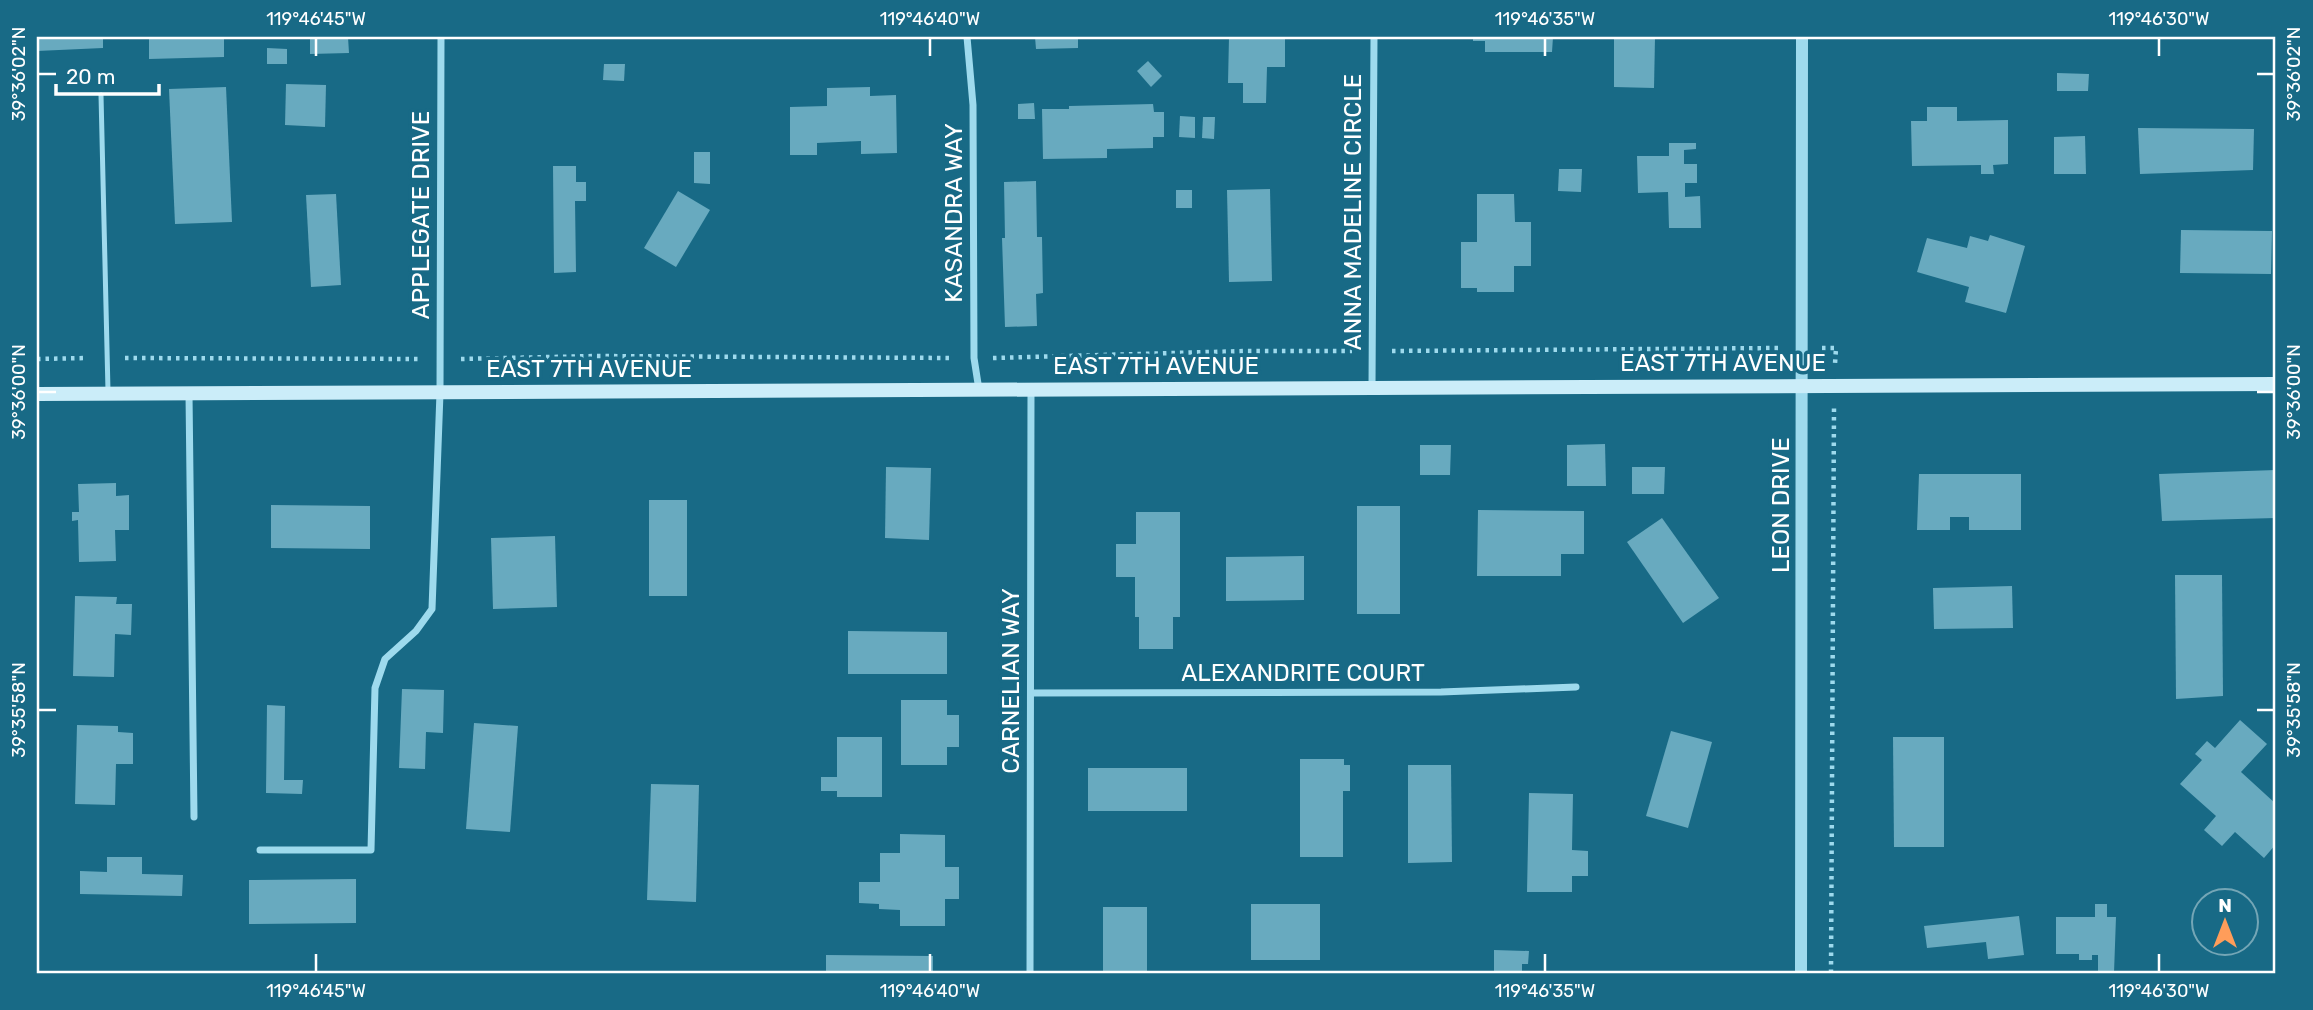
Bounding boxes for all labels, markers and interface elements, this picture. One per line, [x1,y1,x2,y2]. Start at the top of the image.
text: 119°46'45"W [266,8,366,30]
text: 119°46'40"W [880,8,980,30]
text: 119°46'35"W [1495,8,1595,30]
text: 119°46'30"W [2109,8,2210,30]
text: 39°36'02"N [8,27,30,121]
text: 39°36'02"N [2283,27,2305,121]
scale bar [56,52,159,96]
text: 20 m [66,64,115,89]
street label: ANNA MADELINE CIRCLE [1339,74,1367,350]
street label: APPLEGATE DRIVE [407,111,435,319]
street label: KASANDRA WAY [940,123,968,303]
text: 39°36'00"N [8,344,30,440]
text: 39°36'00"N [2283,344,2305,440]
street label: EAST 7TH AVENUE [1620,349,1826,377]
street label: EAST 7TH AVENUE [1053,352,1259,380]
street label: EAST 7TH AVENUE [486,355,692,383]
street label: LEON DRIVE [1767,437,1795,573]
street label: CARNELIAN WAY [997,588,1025,774]
street label: ALEXANDRITE COURT [1181,659,1425,687]
text: 39°35'58"N [8,662,30,758]
text: 39°35'58"N [2283,662,2305,758]
north arrow [2190,888,2260,958]
text: N [2218,894,2232,917]
text: 119°46'45"W [266,980,366,1002]
text: 119°46'40"W [880,980,980,1002]
text: 119°46'35"W [1495,980,1595,1002]
text: 119°46'30"W [2109,980,2210,1002]

